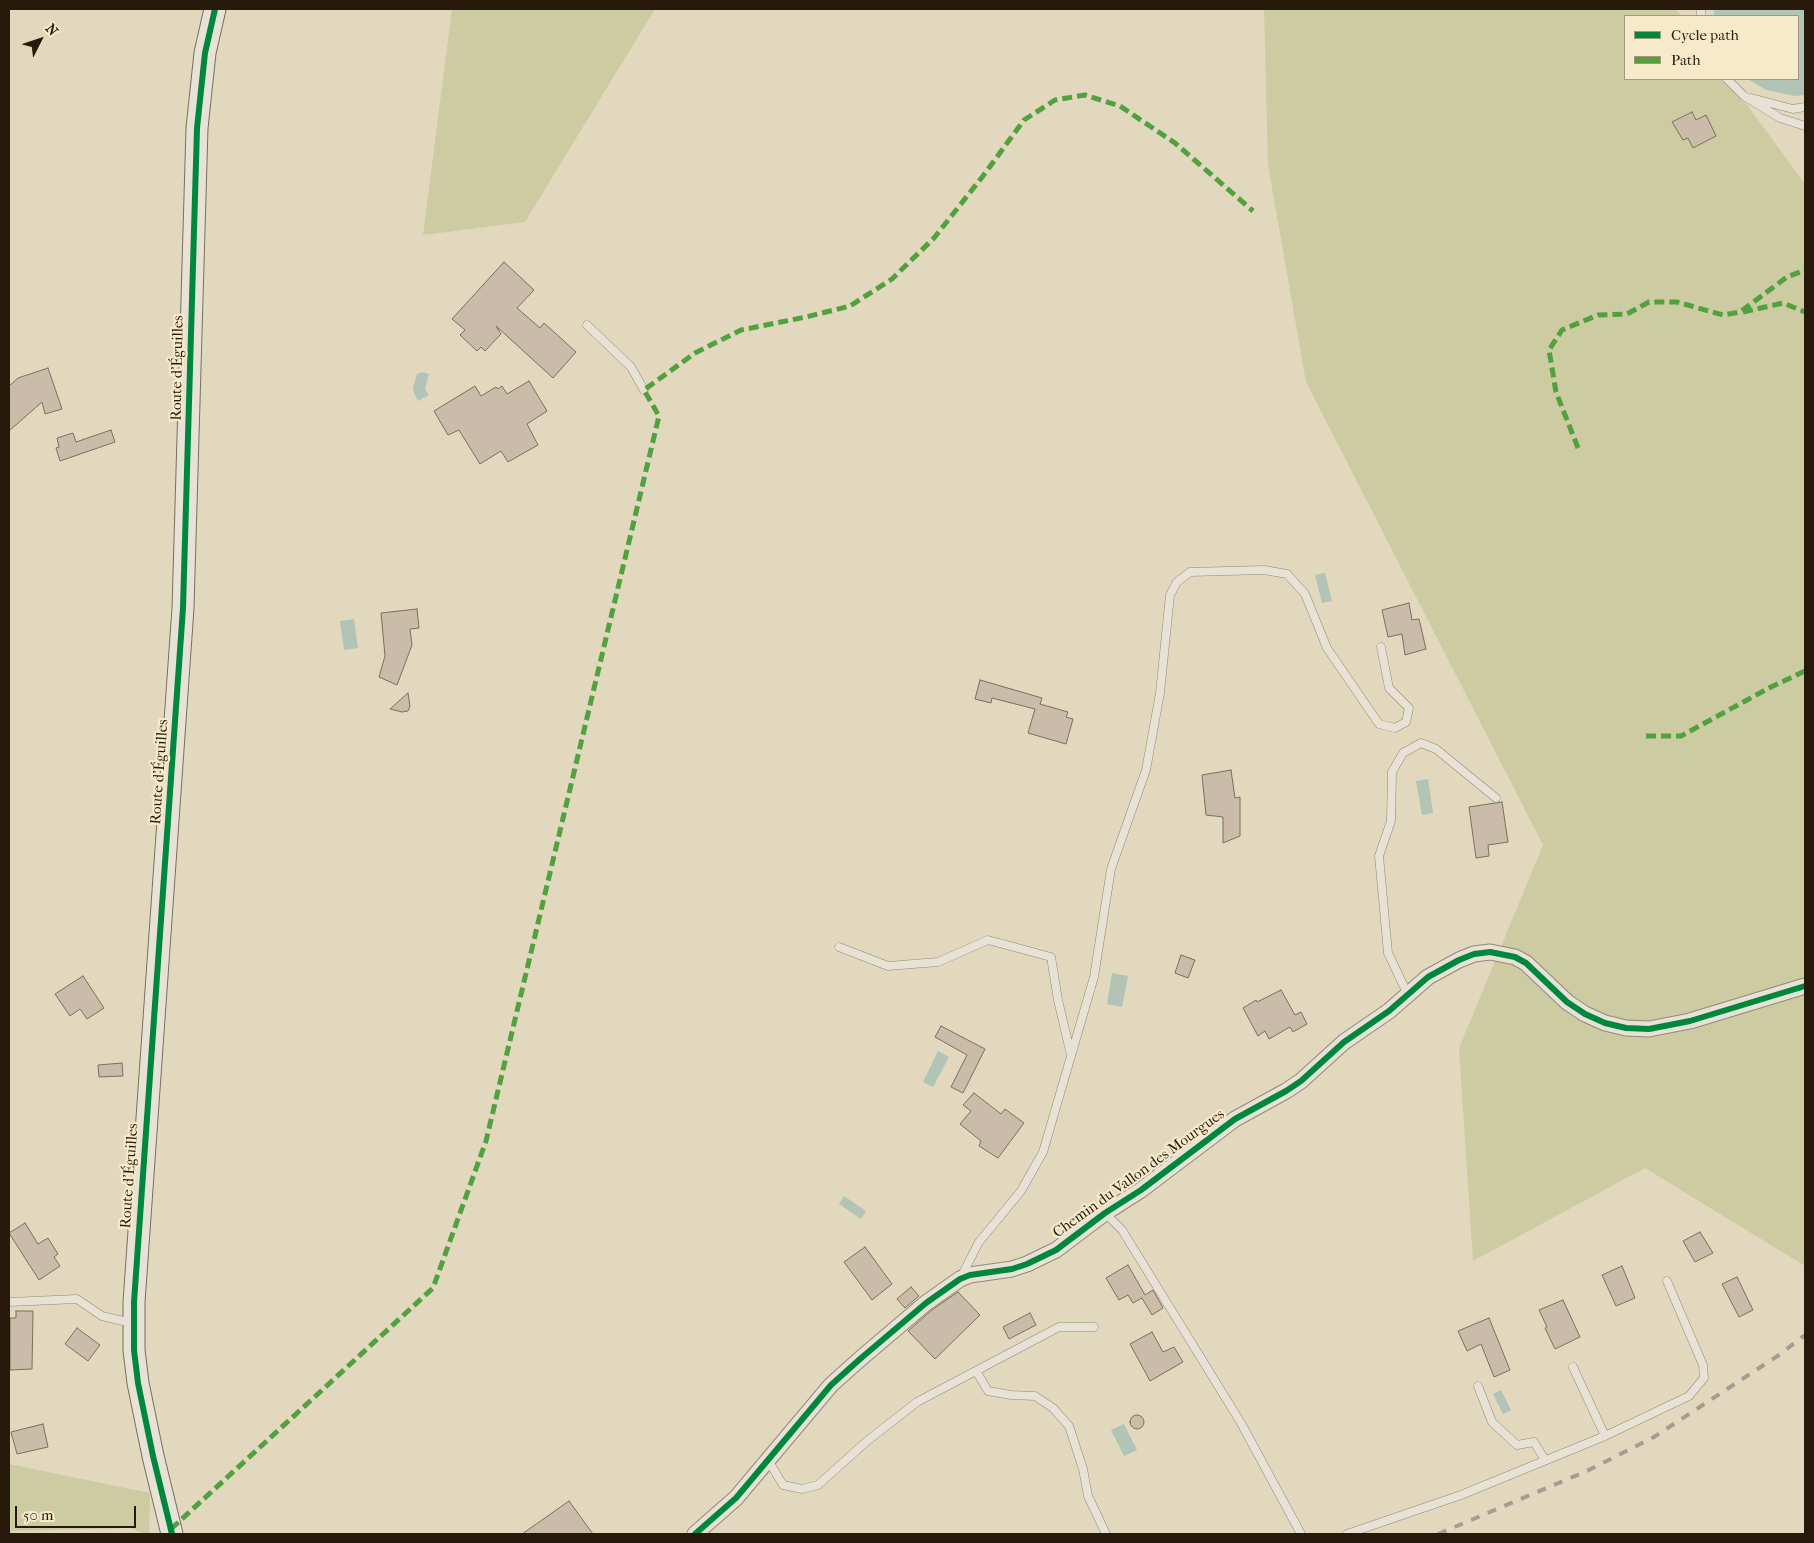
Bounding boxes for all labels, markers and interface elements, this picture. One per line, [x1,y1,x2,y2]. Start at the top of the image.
north arrow [15,15,65,65]
legend [1624,15,1799,80]
text: N [42,20,62,39]
text: Cycle path [1671,26,1739,44]
text: Path [1671,51,1701,69]
street label: Route d'Éguilles [168,315,188,421]
street label: Route d'Éguilles [147,719,173,825]
street label: Chemin du Vallon des Mourgues [1050,1106,1228,1242]
street label: Route d'Éguilles [117,1123,143,1229]
scale bar [18,1496,139,1528]
text: 50 m [23,1506,53,1524]

